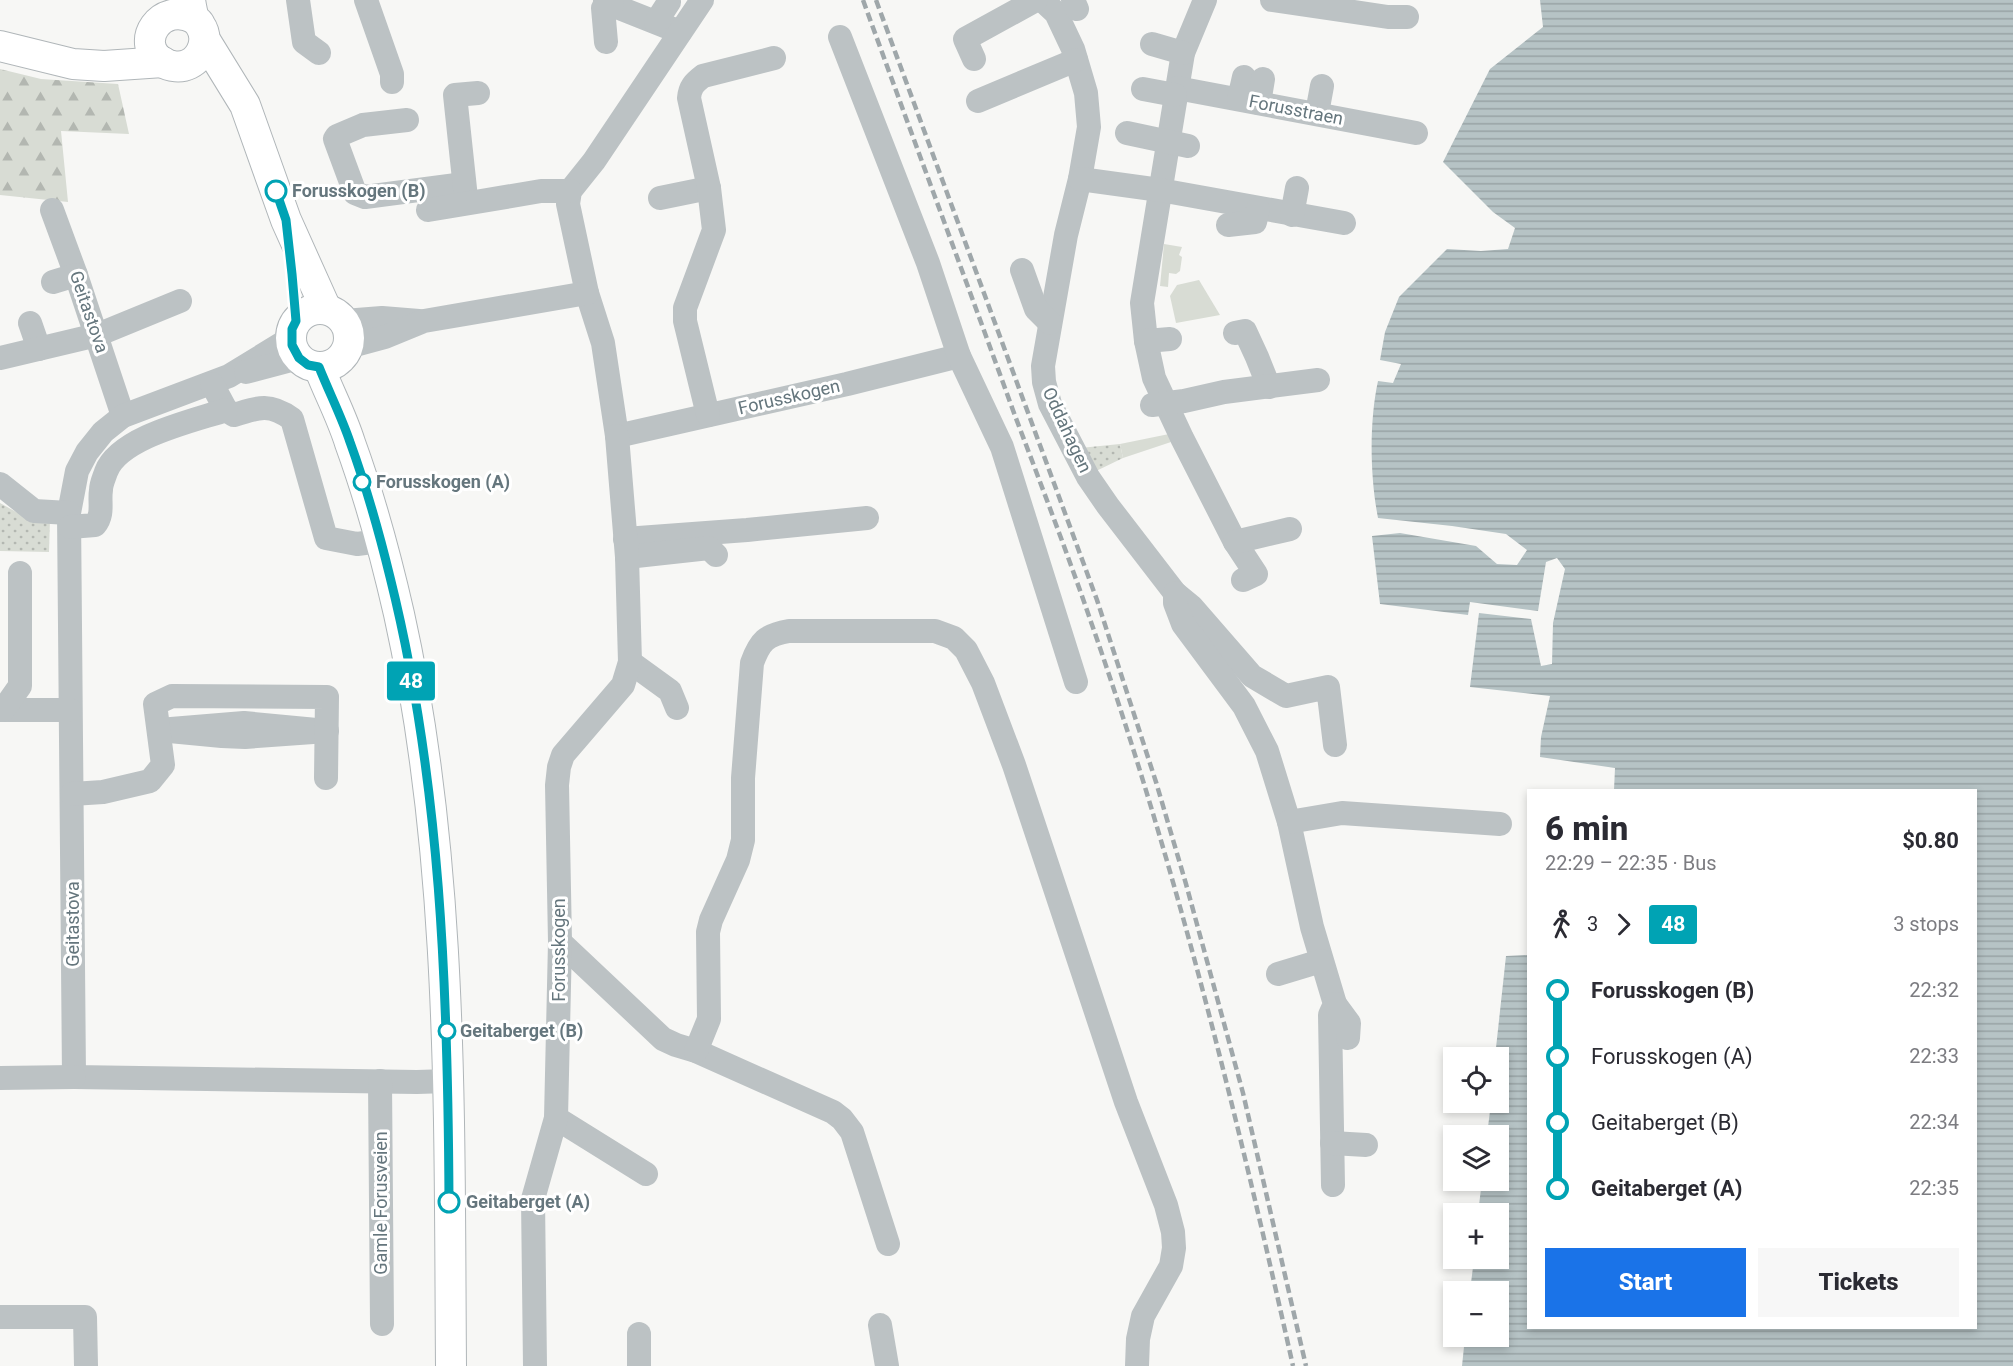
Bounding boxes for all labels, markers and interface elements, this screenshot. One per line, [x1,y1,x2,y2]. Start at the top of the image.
street label: Forusstraen [1247,90,1345,129]
marker: Forusskogen (B) [265,180,287,202]
place label: Forusskogen (B) [292,180,425,202]
street label: Geitastova [66,268,113,356]
street label: Forusskogen [736,375,842,418]
street label: Oddahagen [1039,384,1096,476]
place label: Forusskogen (A) [376,471,510,493]
marker: Forusskogen (A) [353,473,371,491]
line badge: 48 [384,662,438,700]
text: 48 [399,669,423,693]
text: 6 min [1545,809,1628,848]
text: $0.80 [1902,828,1959,853]
text: 22:29 – 22:35 · Bus [1545,851,1717,875]
street label: Geitastova [62,881,83,967]
street label: Forusskogen [548,898,569,1002]
icon: walk [1545,908,1578,941]
icon: forward [1607,908,1640,941]
text: 3 [1587,912,1598,936]
text: 48 [1661,912,1685,936]
text: 3 stops [1893,912,1959,936]
text: Forusskogen (B) [1591,978,1754,1003]
text: 22:32 [1909,978,1959,1002]
place label: Geitaberget (B) [460,1020,583,1042]
marker: Geitaberget (B) [438,1022,456,1040]
text: Forusskogen (A) [1591,1044,1753,1069]
text: 22:33 [1909,1044,1959,1068]
map controls [1443,1047,1509,1347]
button: locate [1443,1047,1509,1113]
text: Geitaberget (B) [1591,1110,1739,1135]
text: 22:34 [1909,1110,1959,1134]
button: layers [1443,1125,1509,1191]
street label: Gamle Forusveien [370,1131,391,1275]
text: Geitaberget (A) [1591,1176,1743,1201]
text: 22:35 [1909,1176,1959,1200]
marker: Geitaberget (A) [438,1191,460,1213]
place label: Geitaberget (A) [466,1191,590,1213]
button: + [1443,1203,1509,1269]
button: Start [1545,1248,1746,1317]
button: Tickets [1758,1248,1959,1317]
button: − [1443,1281,1509,1347]

